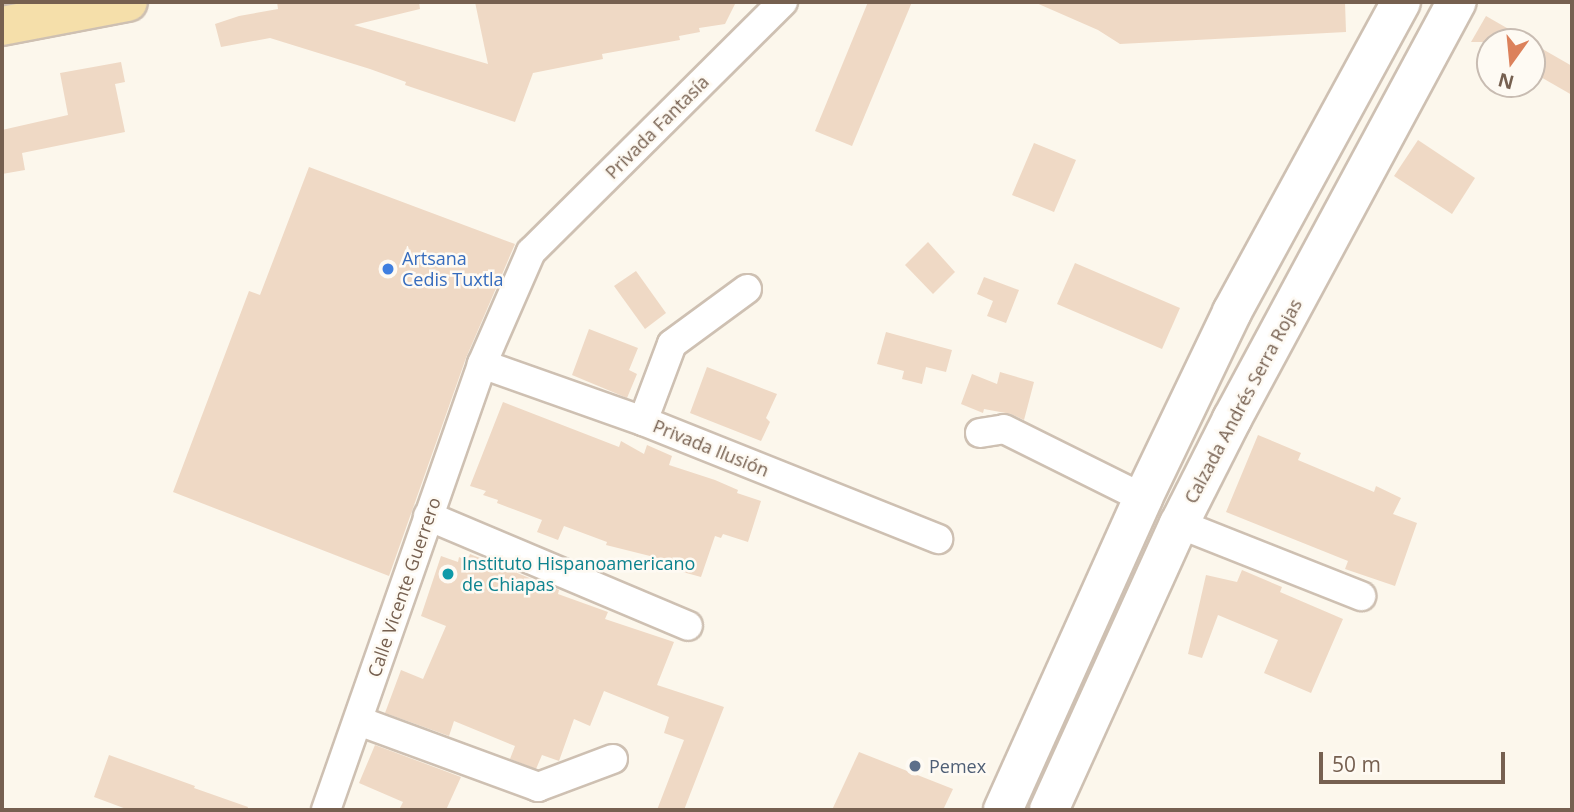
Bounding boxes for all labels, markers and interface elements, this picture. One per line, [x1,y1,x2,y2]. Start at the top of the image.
north arrow [1476,28,1546,98]
text: N [1495,67,1517,96]
street label: Privada Fantasía [601,71,713,183]
place label: Artsana Cedis Tuxtla [402,248,504,290]
marker: Artsana Cedis Tuxtla [380,261,396,277]
street label: Calzada Andrés Serra Rojas [1180,295,1306,507]
street label: Privada Ilusión [650,415,772,481]
street label: Calle Vicente Guerrero [363,494,445,680]
place label: Instituto Hispanoamericano de Chiapas [462,553,695,596]
marker: Instituto Hispanoamericano de Chiapas [440,566,456,582]
scale bar [1322,738,1508,782]
text: 50 m [1332,750,1381,778]
place label: Pemex [929,755,986,777]
marker: Pemex [907,758,923,774]

